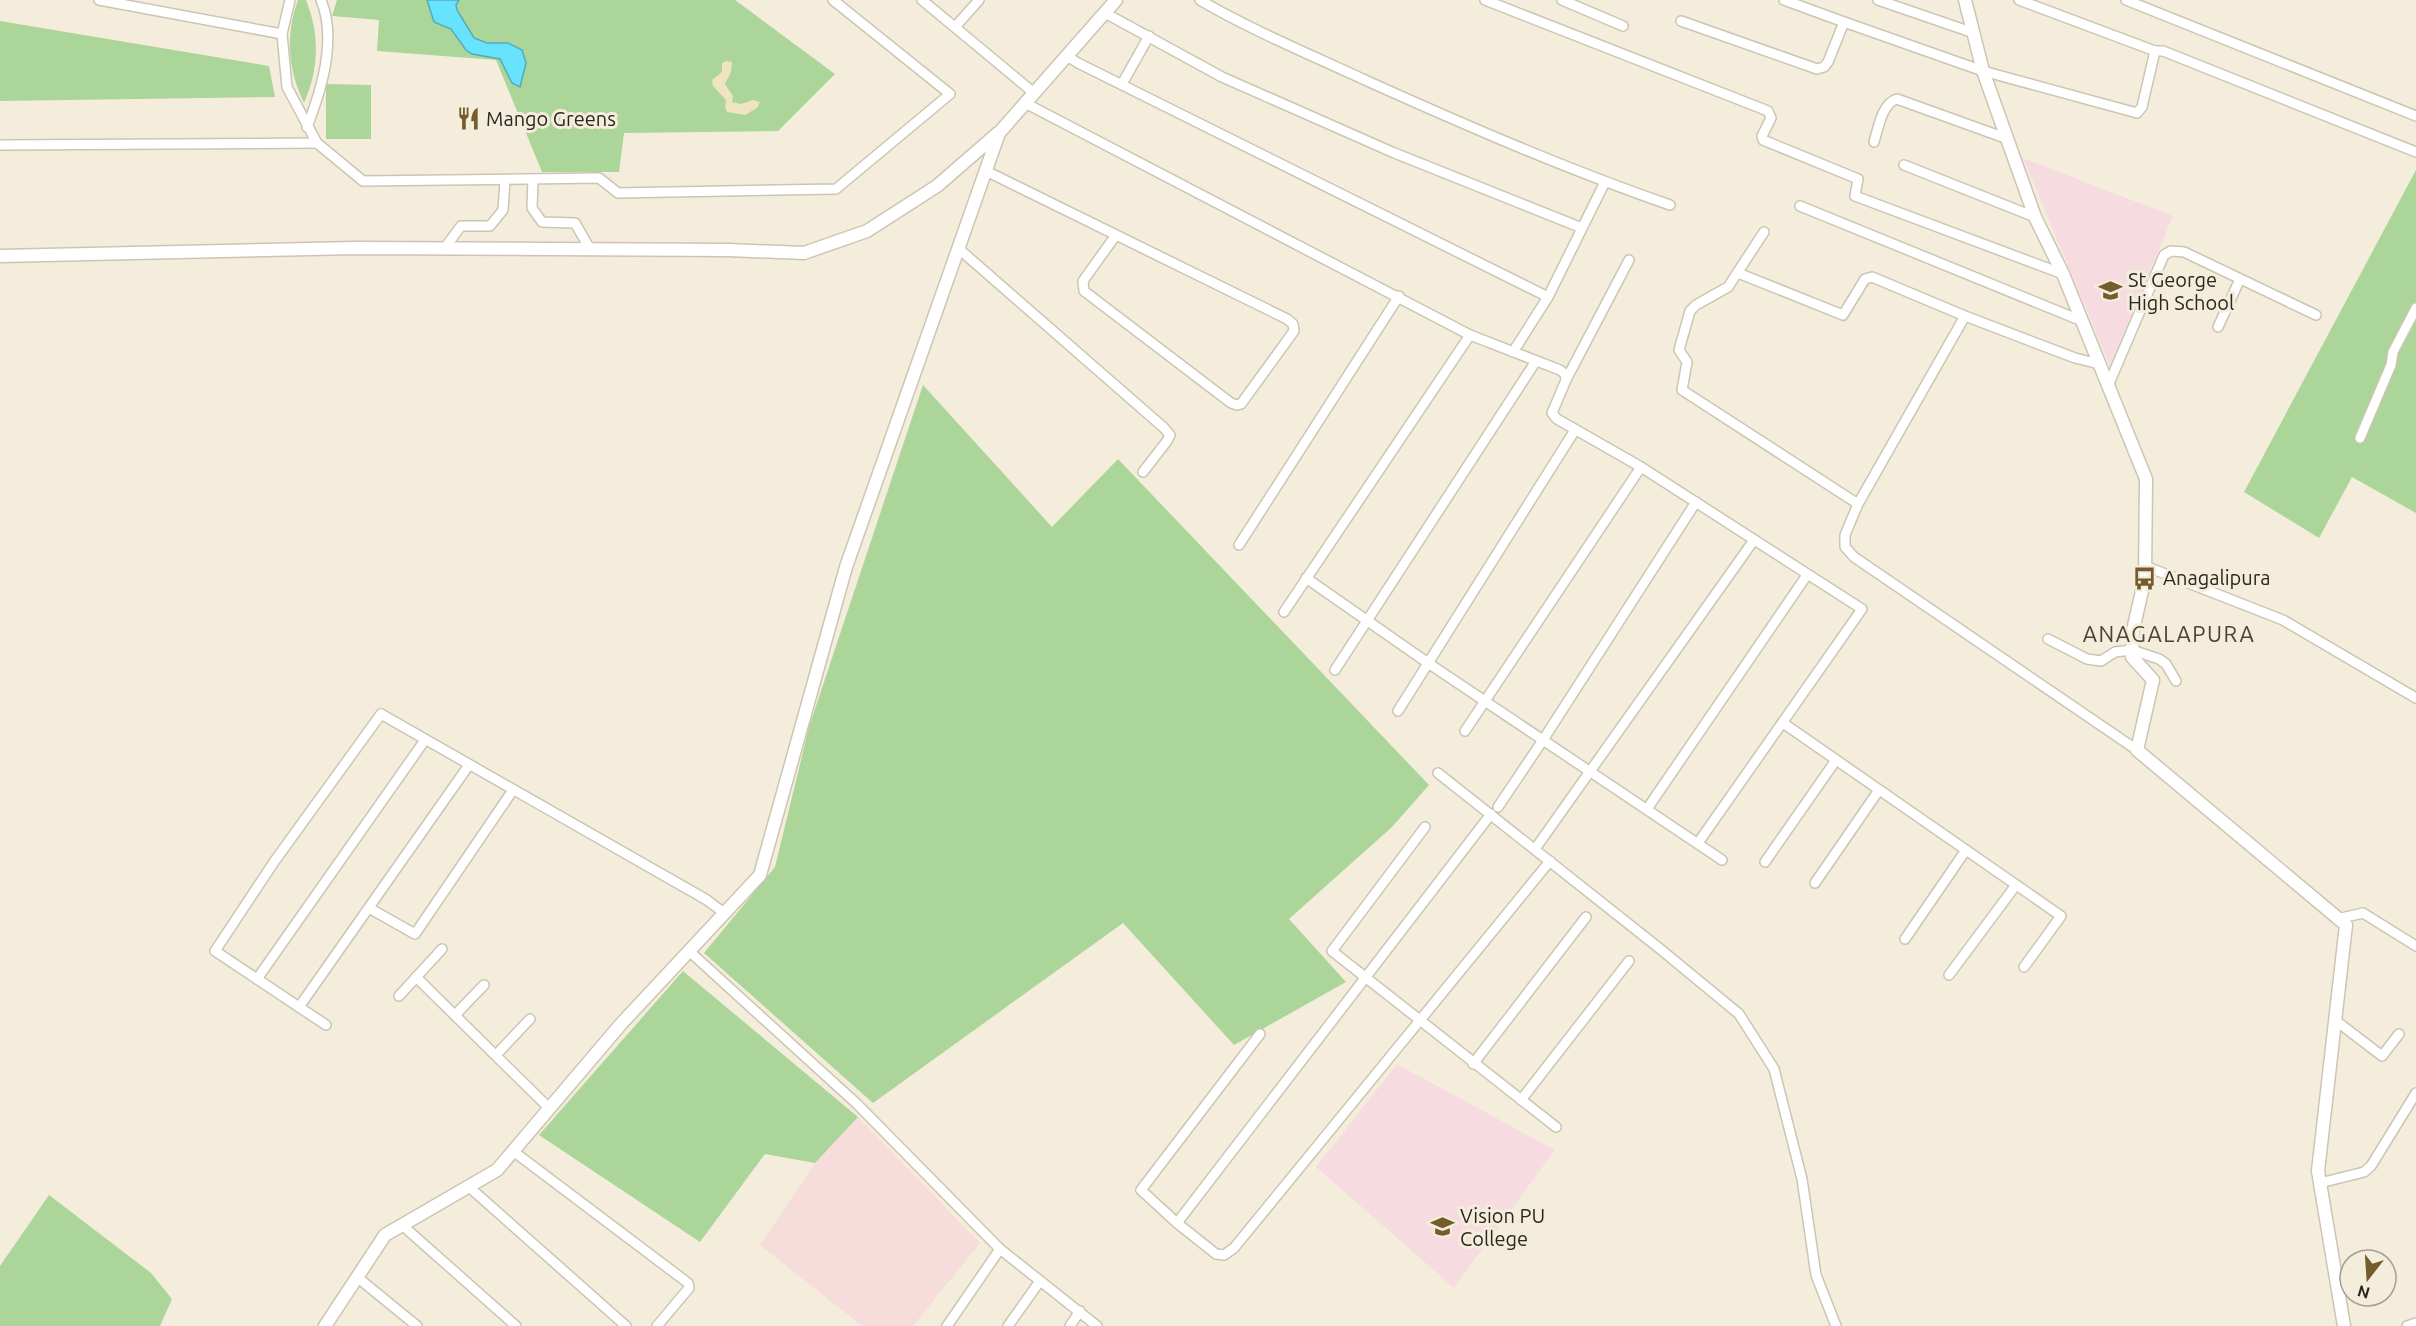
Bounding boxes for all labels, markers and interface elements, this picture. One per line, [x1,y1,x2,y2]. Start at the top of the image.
restaurant icon: Mango Greens [455,106,481,132]
place label: Mango Greens [486,107,616,130]
place label: St George High School [2128,268,2234,314]
school or university icon: St George High School [2097,278,2123,304]
bus stop icon: Anagalipura [2132,565,2158,591]
place label: Anagalipura [2163,566,2271,589]
district label: ANAGALAPURA [2083,621,2255,646]
place label: Vision PU College [1460,1204,1545,1250]
school or university icon: Vision PU College [1429,1214,1455,1240]
north arrow [2338,1248,2398,1308]
text: N [2355,1282,2372,1303]

